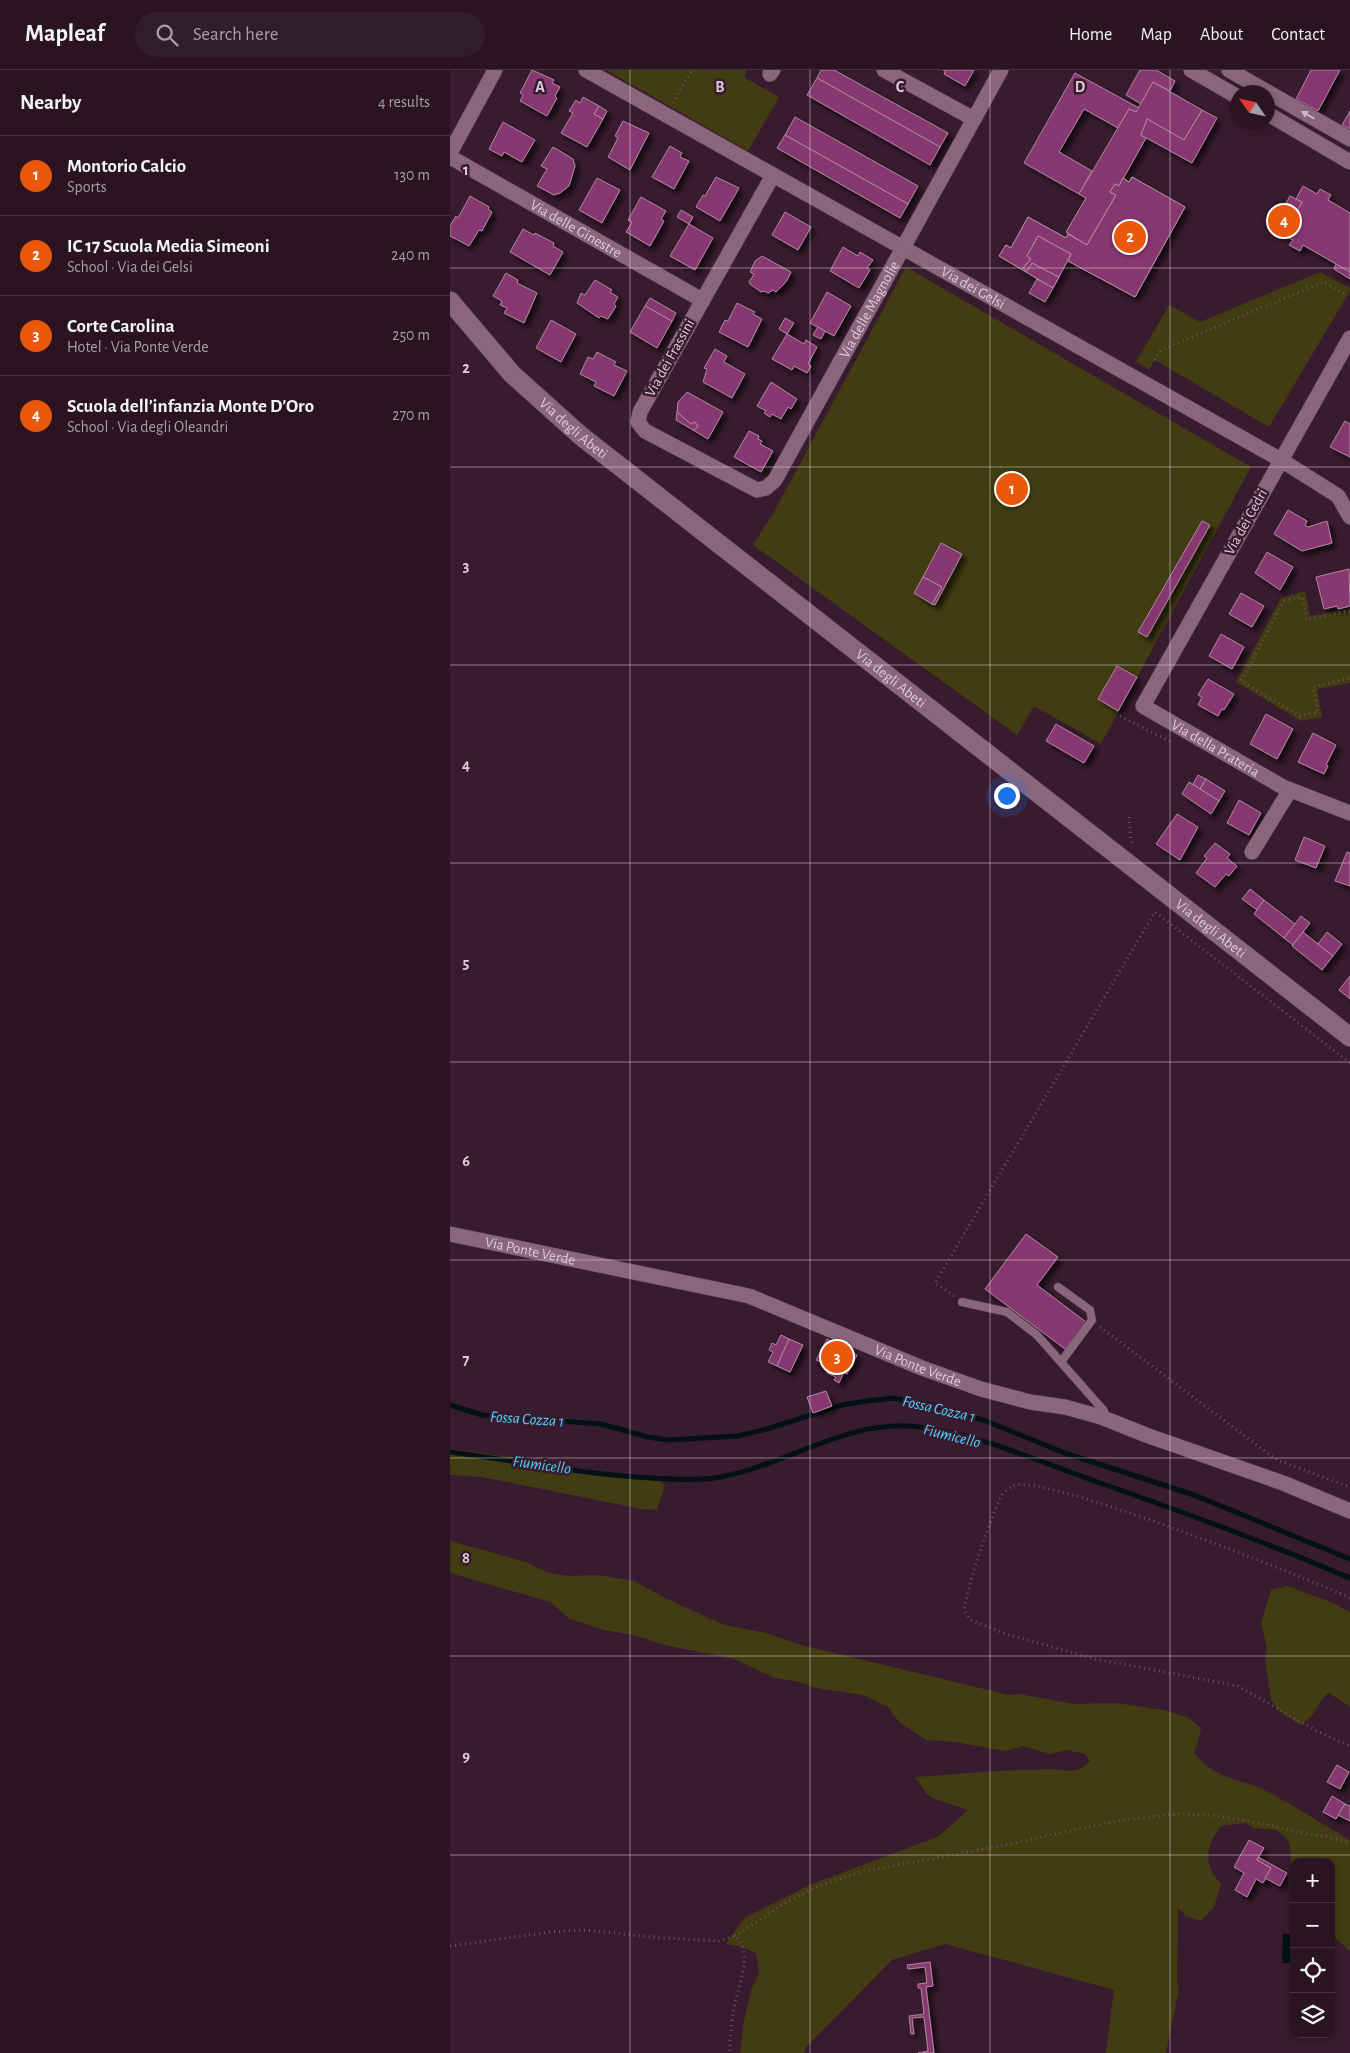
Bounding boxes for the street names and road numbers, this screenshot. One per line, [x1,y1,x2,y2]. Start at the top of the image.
street label: Via delle Ginestre [528,197,624,260]
street label: Via delle Magnolie [836,258,902,361]
street label: Via dei Gelsi [939,263,1008,311]
street label: Via dei Frassini [643,317,697,399]
street label: Via degli Abeti [537,395,611,462]
street label: Via dei Cedri [1222,486,1270,558]
street label: Via degli Abeti [853,646,929,710]
street label: Via della Prateria [1169,717,1262,779]
street label: Via degli Abeti [1173,896,1249,960]
street label: Via Ponte Verde [484,1234,577,1267]
street label: Via Ponte Verde [872,1342,963,1389]

